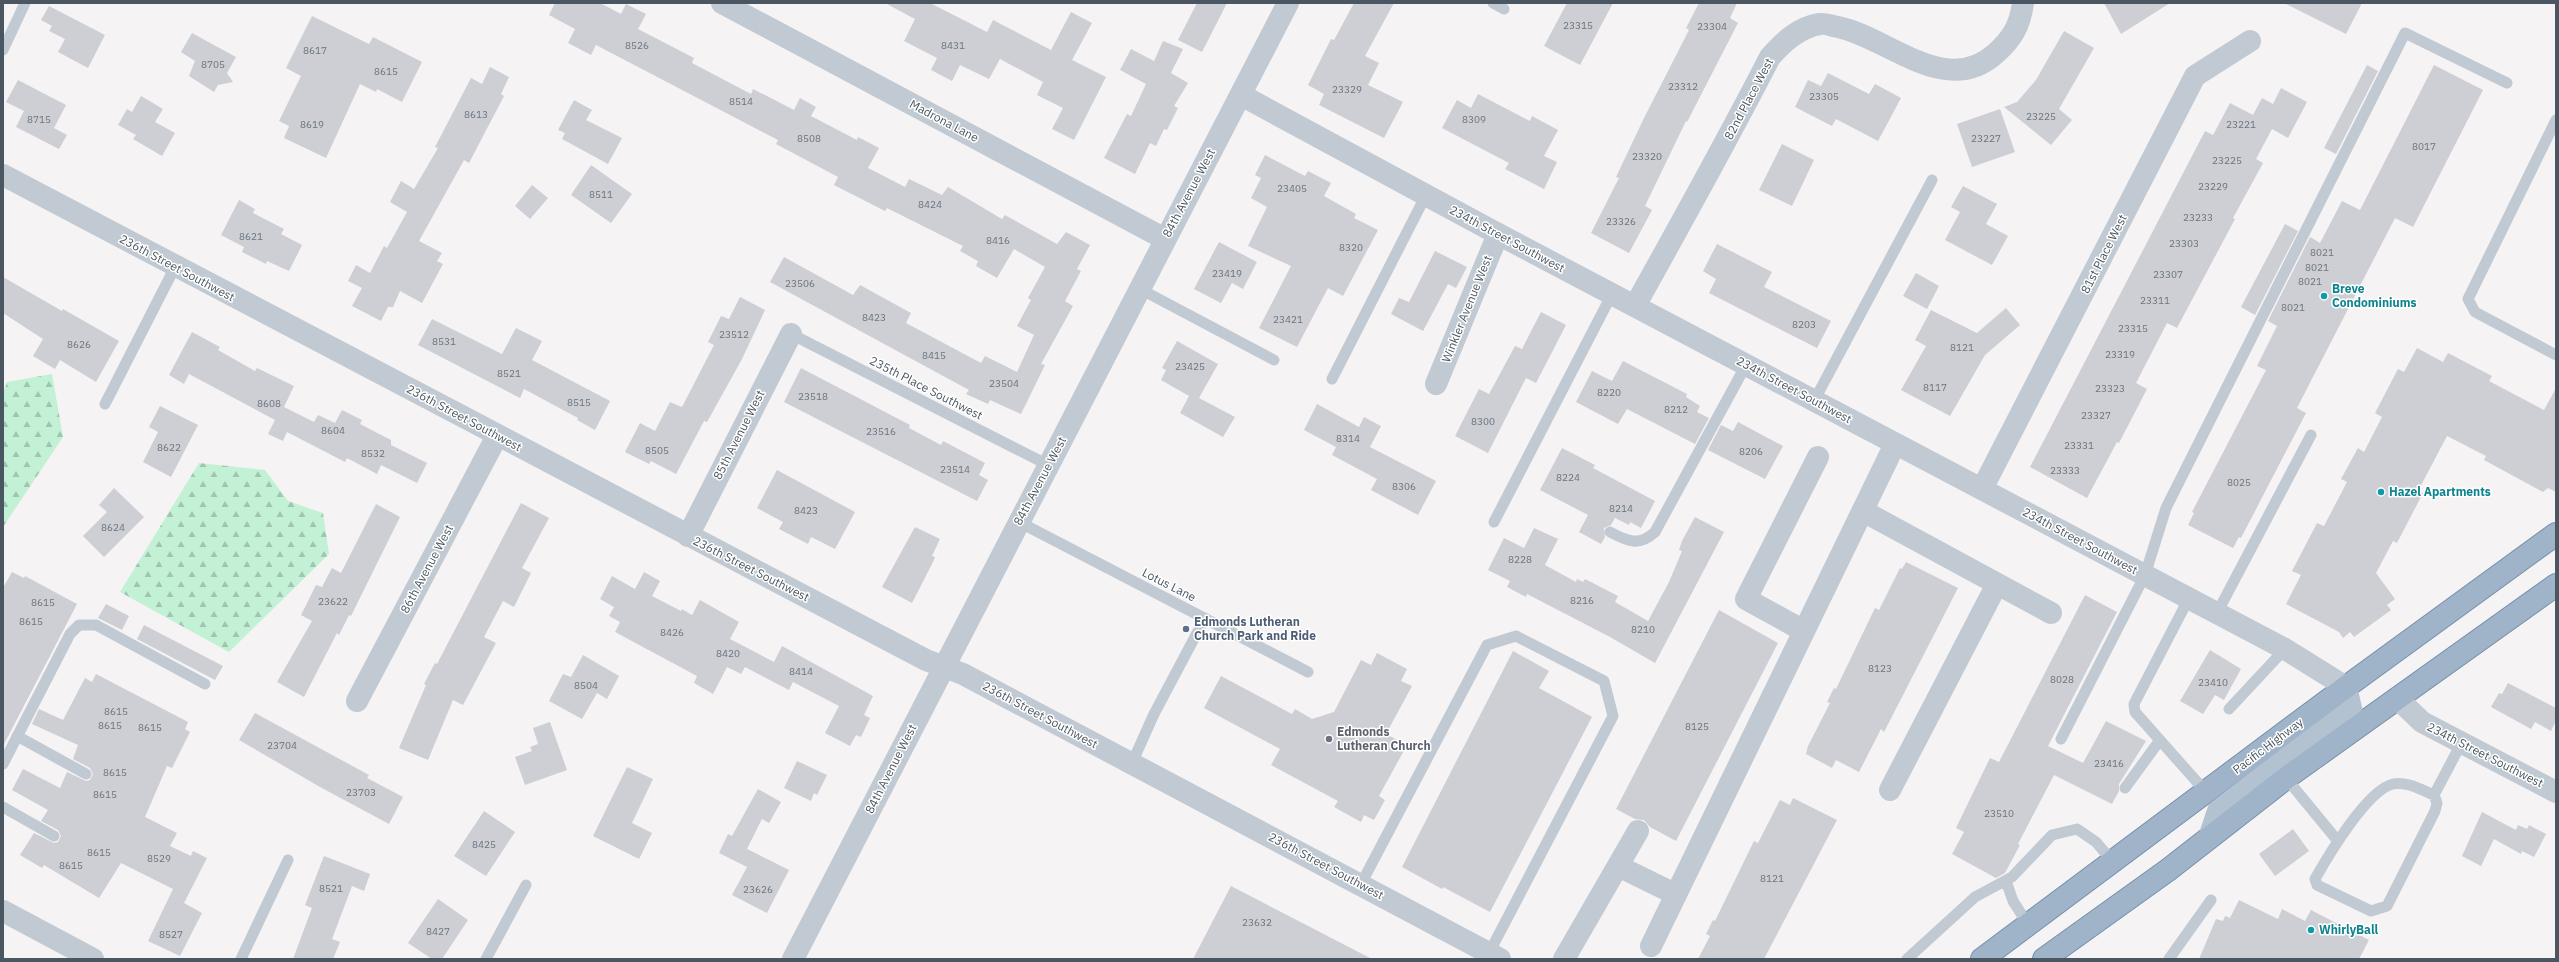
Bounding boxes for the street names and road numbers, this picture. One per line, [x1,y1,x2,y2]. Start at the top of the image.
street label: 82nd Place West [1721,55,1776,142]
street label: Madrona Lane [907,96,982,145]
street label: 84th Avenue West [1159,146,1218,240]
street label: 234th Street Southwest [1447,202,1567,275]
street label: 81st Place West [2077,212,2130,296]
street label: 236th Street Southwest [117,231,237,304]
street label: Winkler Avenue West [1438,253,1495,364]
street label: 235th Place Southwest [867,353,985,423]
street label: 234th Street Southwest [1734,353,1854,426]
street label: 236th Street Southwest [404,381,524,454]
street label: 85th Avenue West [710,388,768,482]
street label: 84th Avenue West [1010,434,1069,528]
street label: 234th Street Southwest [2020,504,2140,577]
street label: 86th Avenue West [397,522,456,616]
street label: 236th Street Southwest [691,533,812,604]
street label: Lotus Lane [1140,565,1199,605]
street label: 236th Street Southwest [980,678,1100,751]
street label: Pacific Highway [2230,714,2306,777]
street label: 234th Street Southwest [2425,719,2546,790]
street label: 84th Avenue West [862,722,920,816]
street label: 236th Street Southwest [1266,829,1386,902]

